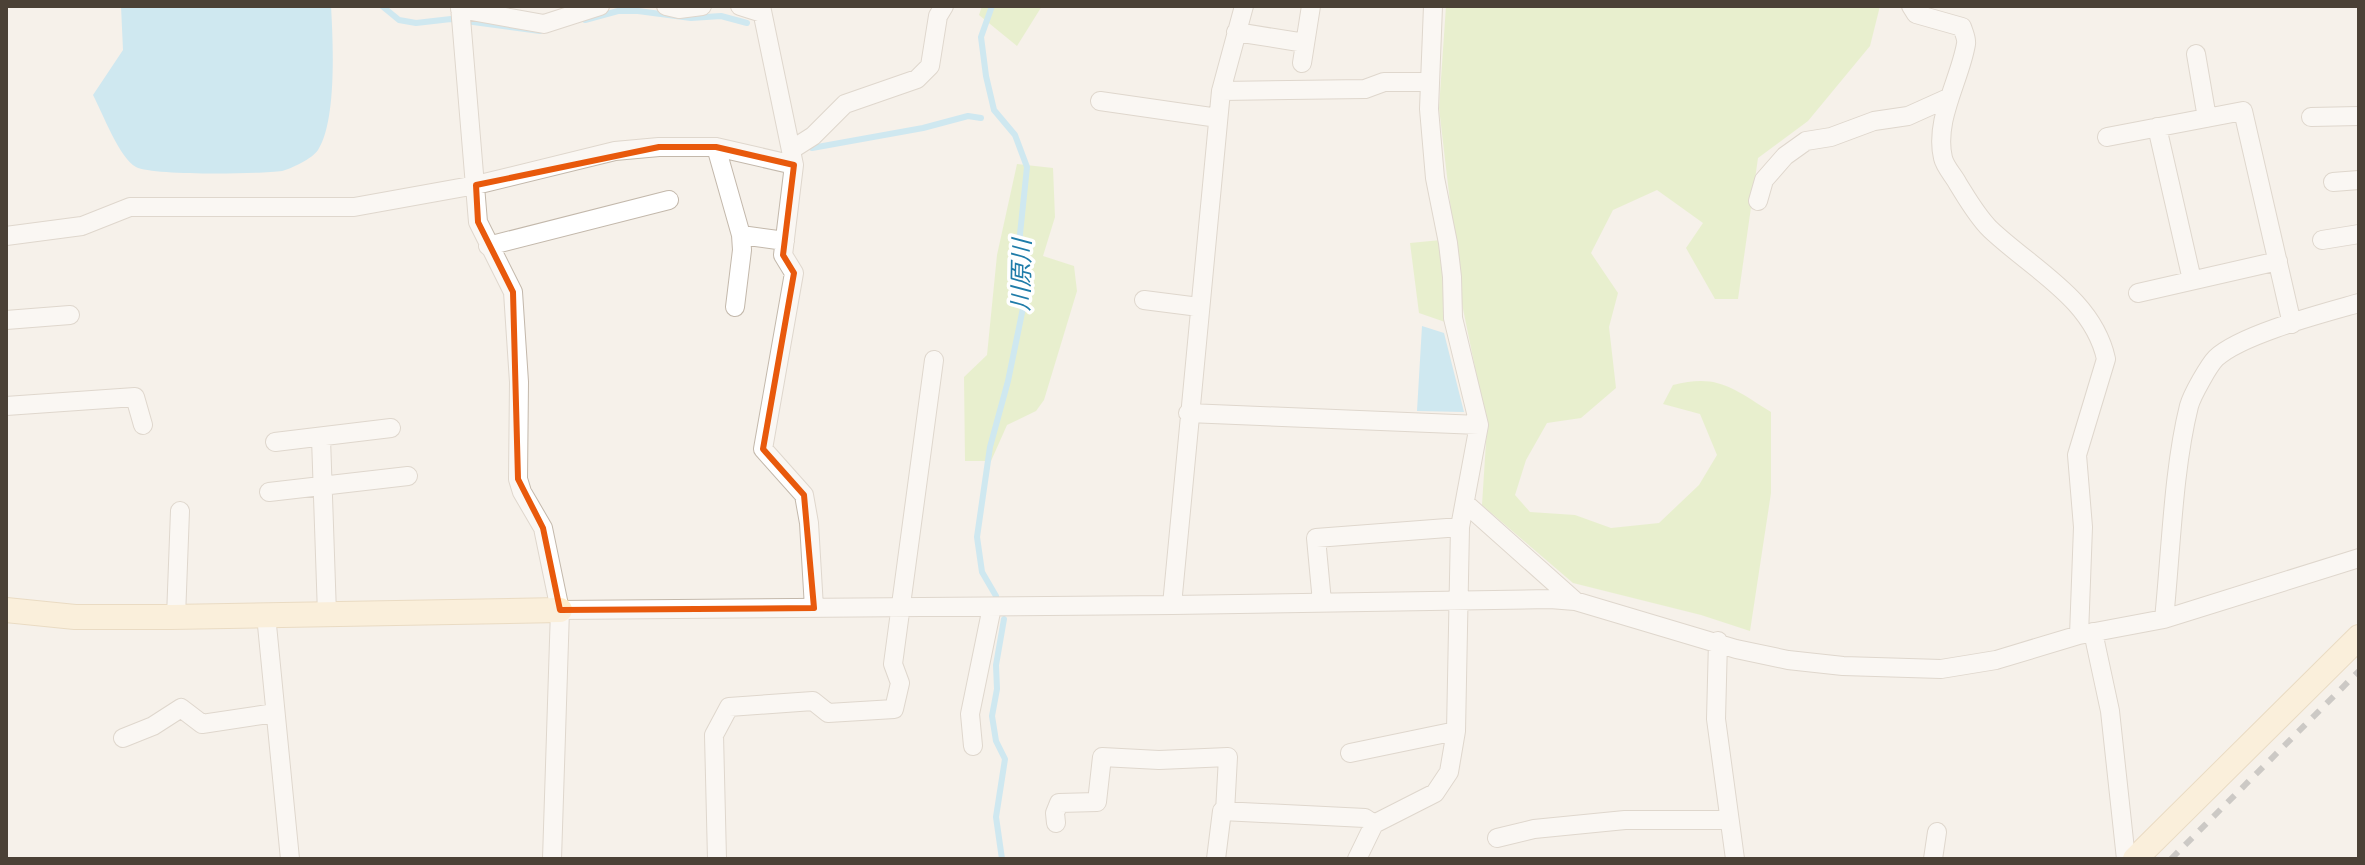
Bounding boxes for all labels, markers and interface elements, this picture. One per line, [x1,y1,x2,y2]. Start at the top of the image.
water label: 川原川 [1005,236,1035,311]

